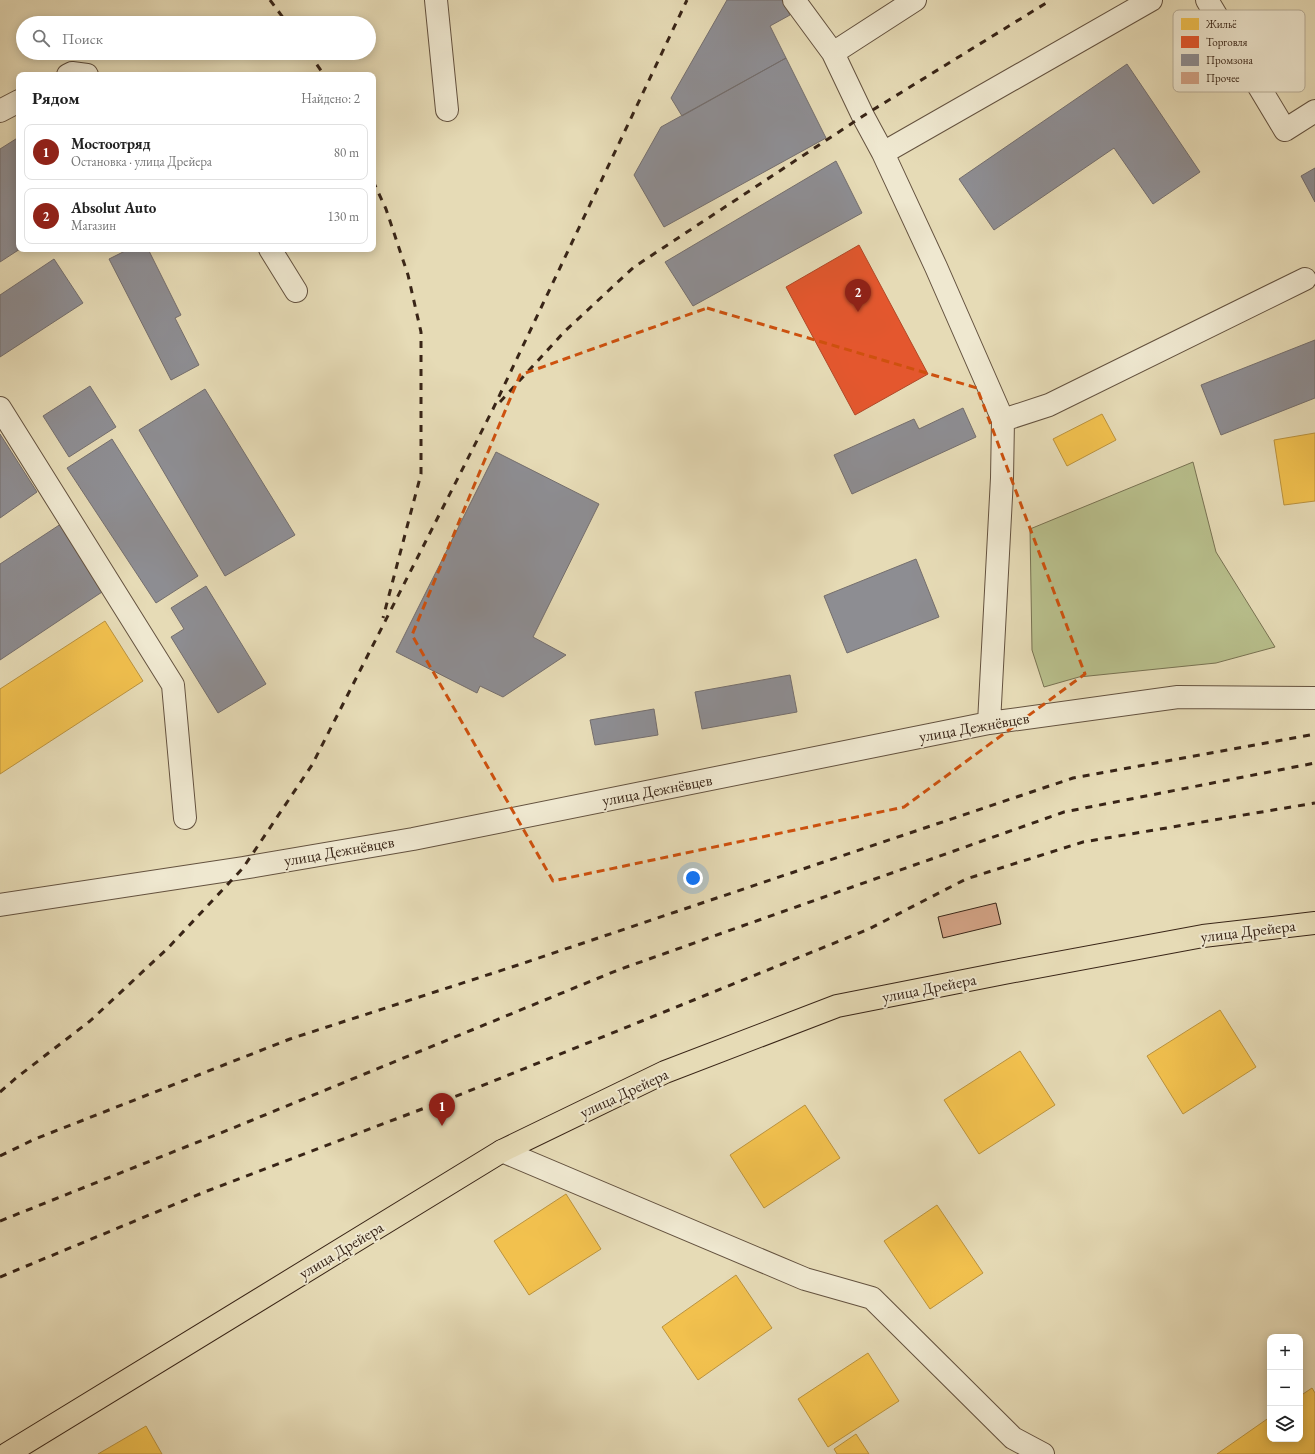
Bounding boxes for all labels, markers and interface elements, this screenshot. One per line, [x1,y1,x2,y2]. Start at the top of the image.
legend [1173,10,1305,92]
search box [16,16,376,60]
text: Жильё [1205,17,1237,31]
icon: search [30,27,52,49]
text: Поиск [62,29,103,48]
text: Торговля [1206,35,1247,49]
text: Промзона [1206,53,1253,67]
text: Прочее [1206,71,1240,85]
text: Рядом [32,87,80,109]
text: Найдено: 2 [301,90,360,107]
text: Мостоотряд [71,134,151,153]
text: 1 [43,144,49,161]
text: 80 m [334,144,359,161]
text: Остановка · улица Дрейера [71,153,212,170]
text: Absolut Auto [71,198,156,217]
text: 2 [43,208,49,225]
text: 130 m [328,208,359,225]
text: Магазин [71,217,116,234]
pin: 2 [845,279,871,312]
street label: улица Дежнёвцев [917,707,1031,747]
street label: улица Дежнёвцев [600,769,714,811]
street label: улица Дежнёвцев [282,831,396,871]
your location [683,868,703,888]
street label: улица Дрейера [1199,915,1297,947]
street label: улица Дрейера [880,968,978,1007]
street label: улица Дрейера [576,1063,672,1123]
pin: 1 [429,1093,455,1126]
street label: улица Дрейера [295,1216,388,1284]
map controls [1267,1334,1303,1442]
button: + [1267,1334,1303,1370]
button: − [1267,1370,1303,1406]
button: layers [1267,1406,1303,1442]

